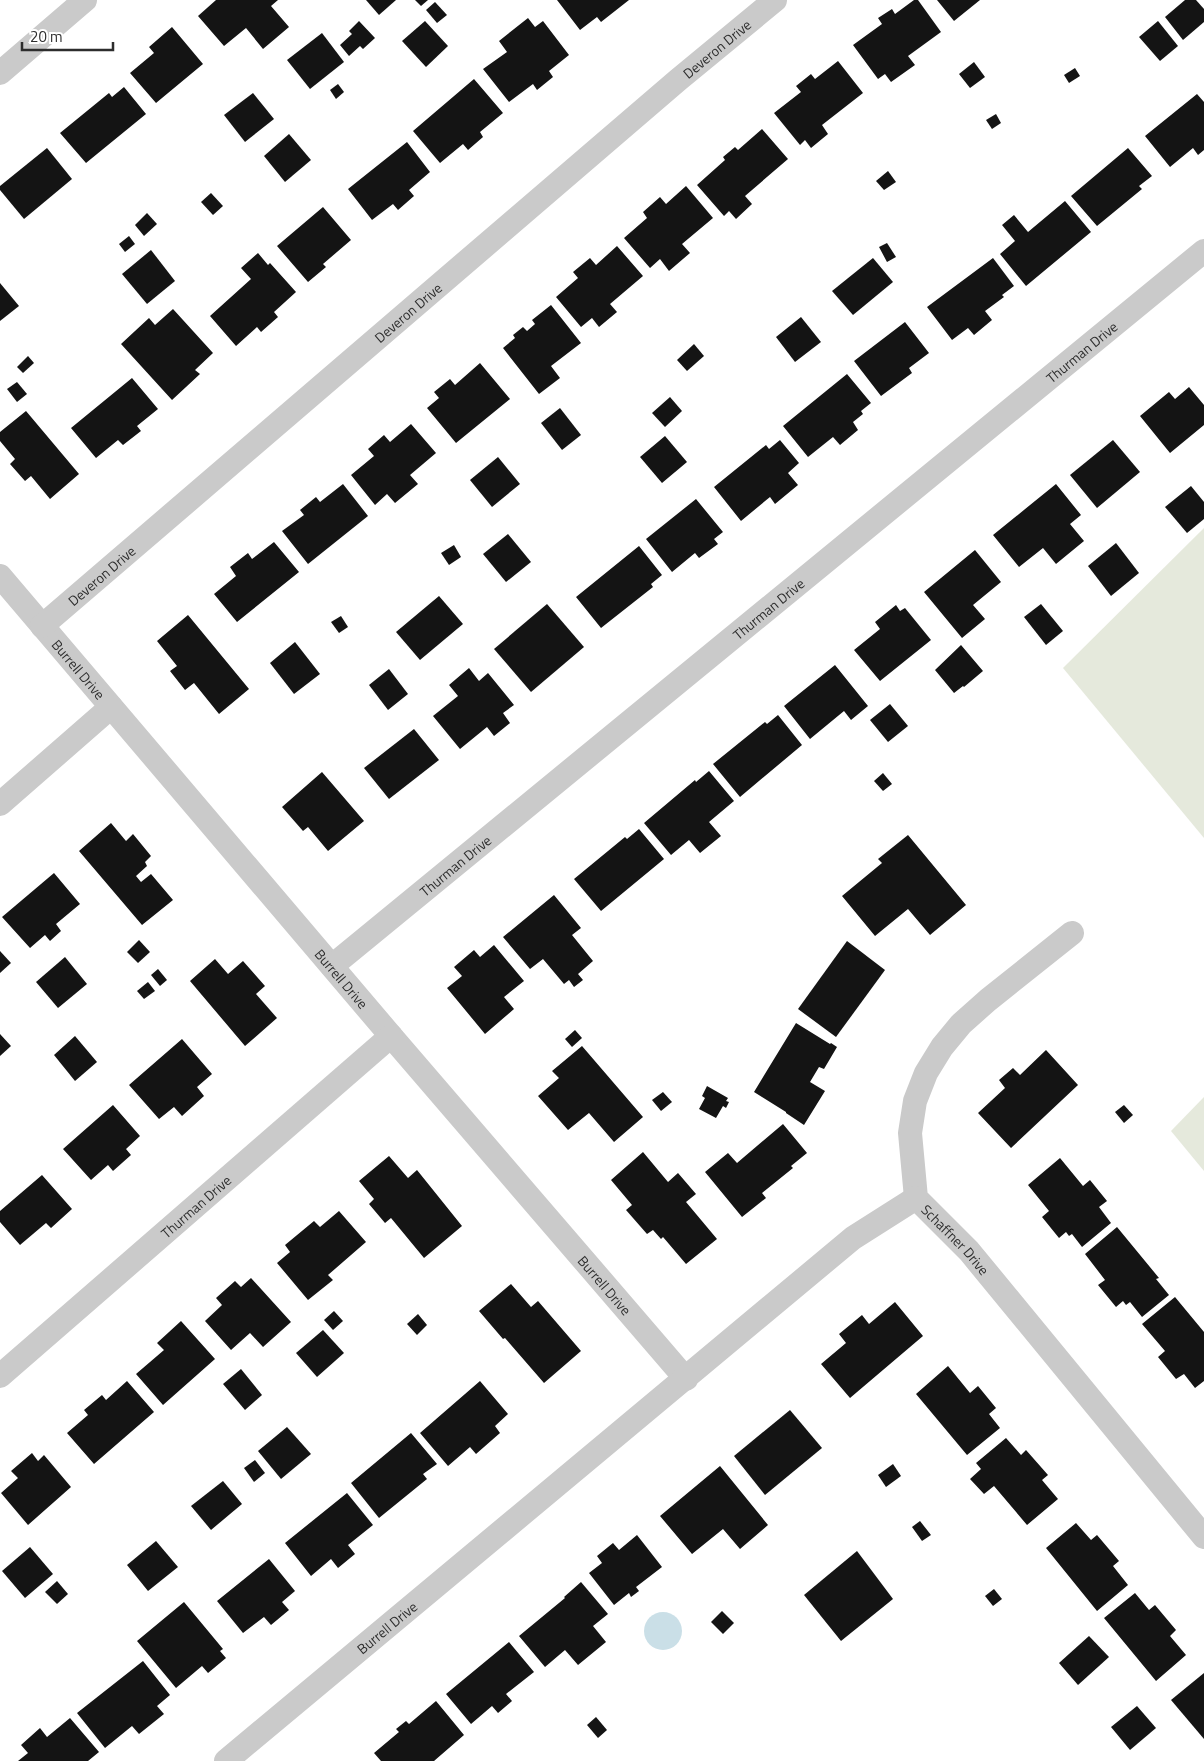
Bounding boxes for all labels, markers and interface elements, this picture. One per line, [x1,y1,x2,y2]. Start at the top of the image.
street label: Deveron Drive [678,14,755,83]
scale bar [22,20,114,52]
text: 20 m [30,25,63,48]
street label: Deveron Drive [369,277,446,347]
street label: Thurman Drive [1041,316,1122,387]
street label: Deveron Drive [63,540,140,610]
street label: Thurman Drive [728,573,809,644]
street label: Burrell Drive [47,634,111,704]
street label: Thurman Drive [415,829,495,901]
street label: Burrell Drive [310,944,374,1013]
street label: Thurman Drive [156,1170,235,1243]
street label: Schaffner Drive [917,1199,995,1279]
street label: Burrell Drive [573,1250,637,1319]
street label: Burrell Drive [352,1596,421,1659]

